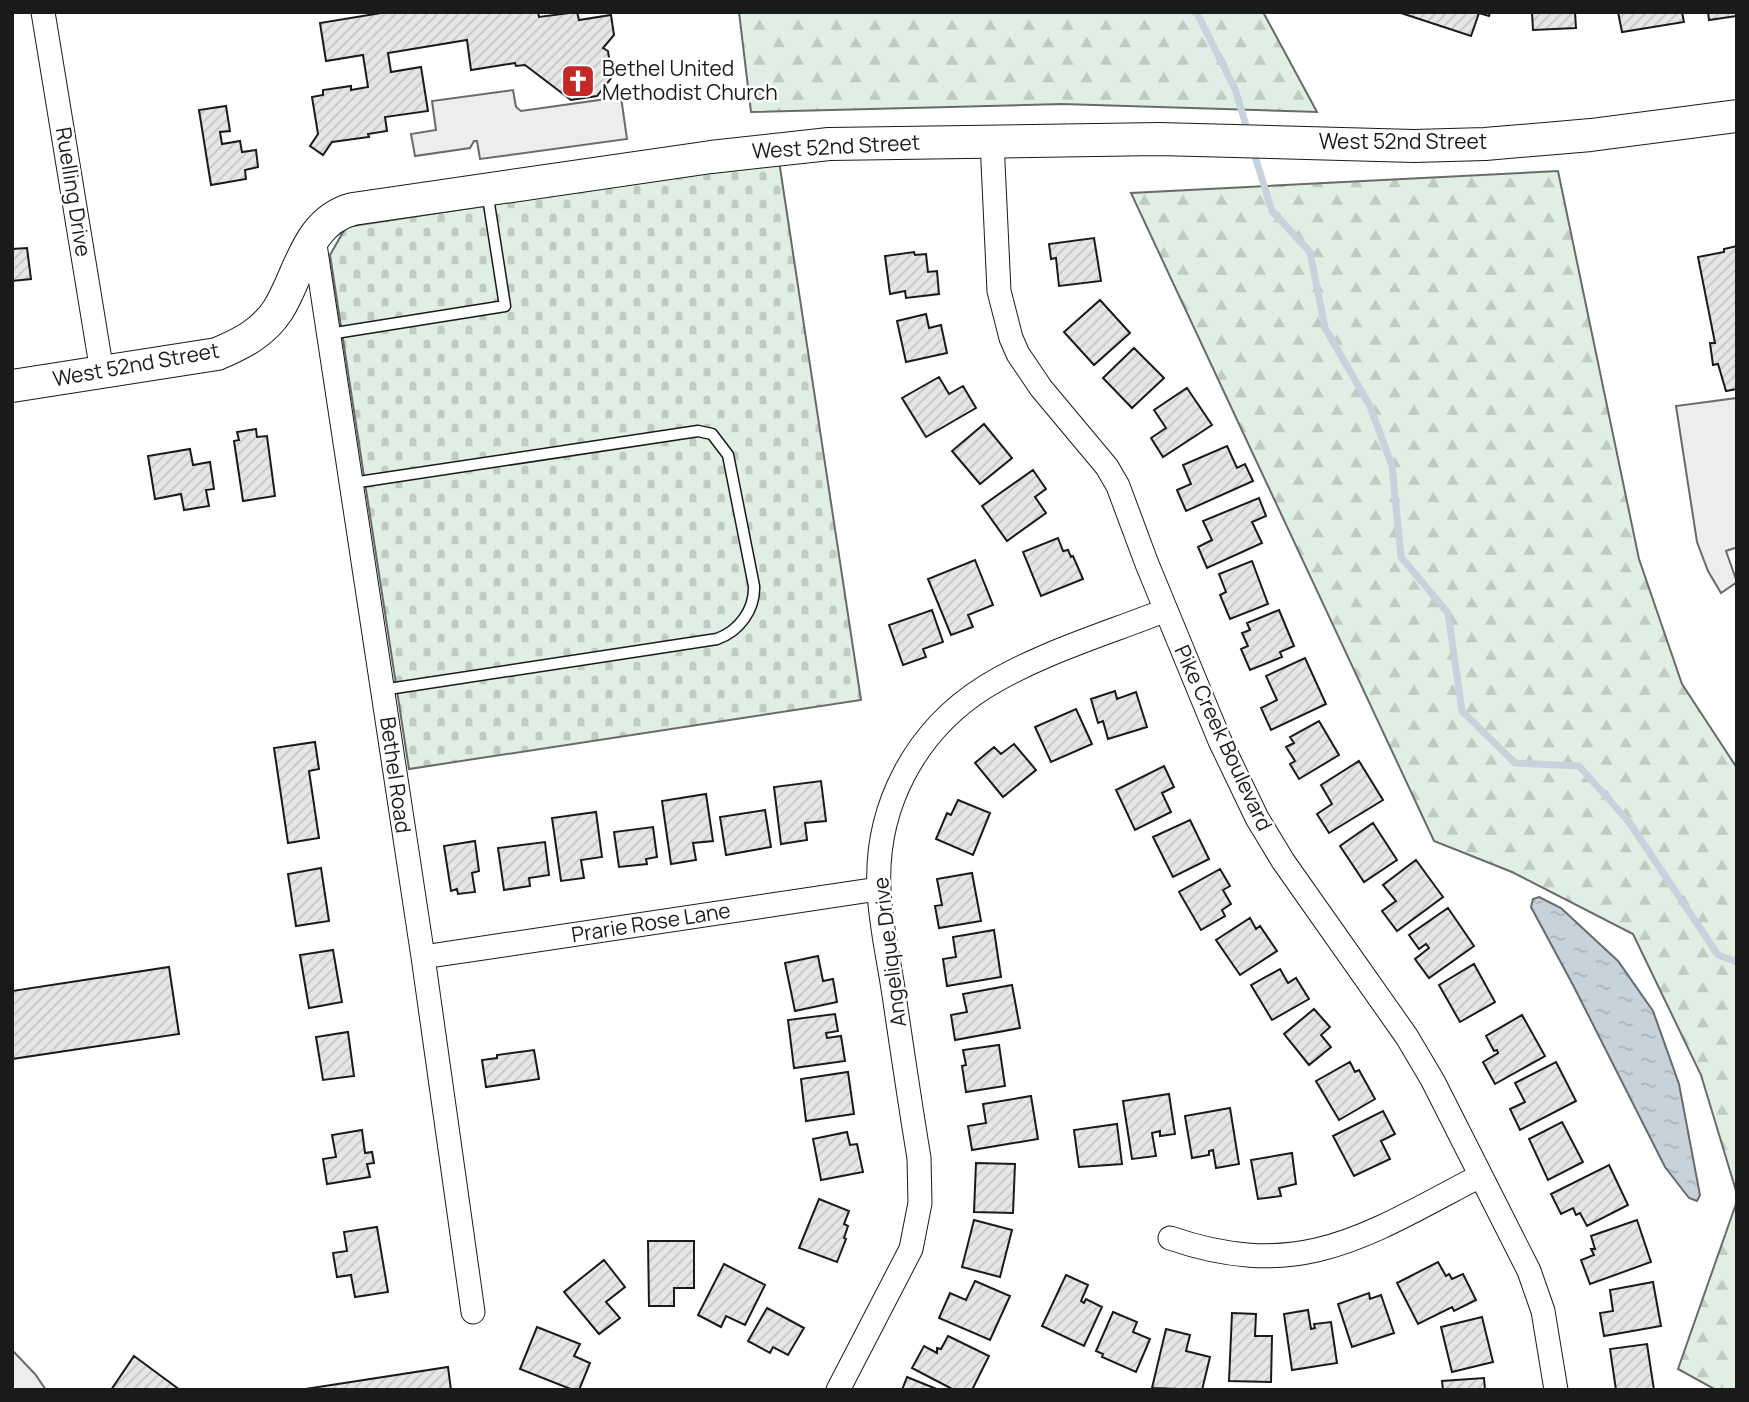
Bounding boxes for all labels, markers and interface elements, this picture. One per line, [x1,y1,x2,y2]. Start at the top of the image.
place label: Bethel United Methodist Church [602,54,778,106]
church icon: Bethel United Methodist Church [559,62,597,100]
street label: Ruelling Drive [50,125,98,259]
street label: West 52nd Street [1319,127,1487,155]
street label: West 52nd Street [751,128,921,164]
street label: West 52nd Street [50,336,221,392]
street label: Pike Creek Boulevard [1169,640,1279,835]
street label: Bethel Road [374,715,418,835]
street label: Angelique Drive [866,876,912,1029]
street label: Prarie Rose Lane [569,896,732,948]

